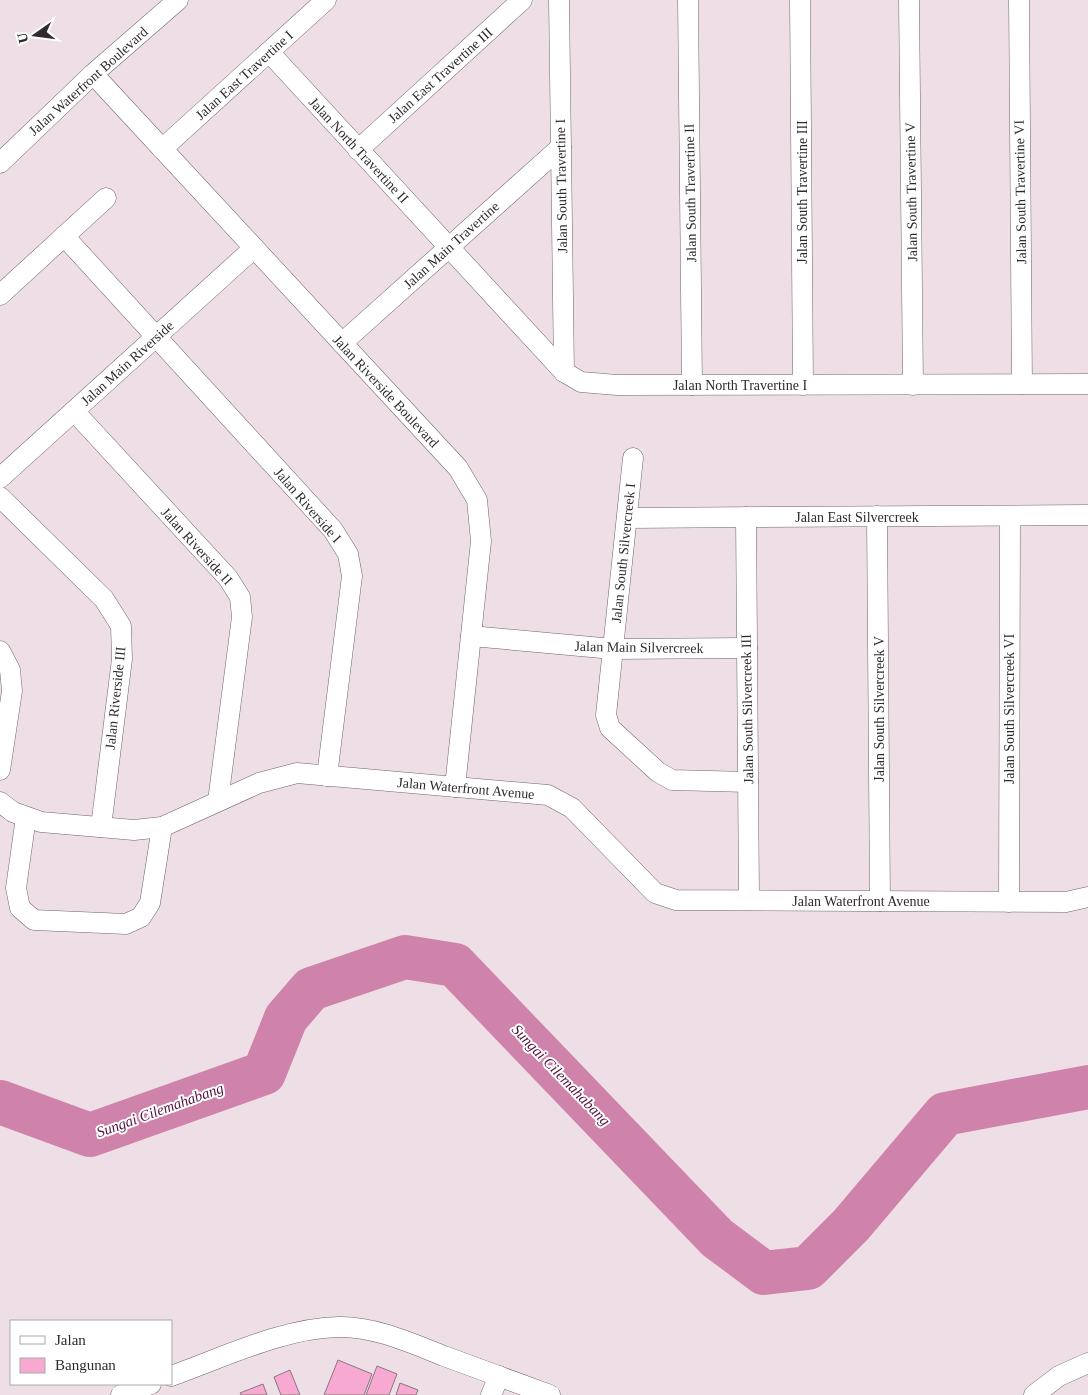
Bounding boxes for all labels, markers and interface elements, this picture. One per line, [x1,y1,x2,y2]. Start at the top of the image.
north arrow [10,10,60,60]
street label: Jalan Waterfront Boulevard [26,24,151,139]
street label: Jalan East Travertine III [385,24,496,126]
street label: Jalan East Travertine I [193,28,296,123]
text: U [14,31,31,45]
street label: Jalan North Travertine II [306,94,412,206]
street label: Jalan South Travertine I [553,118,570,253]
street label: Jalan South Travertine III [795,120,810,264]
street label: Jalan South Travertine VI [1012,120,1029,264]
street label: Jalan South Travertine V [903,122,920,262]
street label: Jalan South Travertine II [682,123,699,263]
street label: Jalan Main Travertine [401,199,502,292]
street label: Jalan Main Riverside [78,318,177,409]
street label: Jalan Riverside Boulevard [330,332,442,450]
street label: Jalan North Travertine I [673,378,807,393]
street label: Jalan Riverside I [271,465,344,546]
street label: Jalan South Silvercreek I [609,482,638,624]
street label: Jalan Riverside II [158,505,235,588]
street label: Jalan East Silvercreek [795,510,919,525]
street label: Jalan South Silvercreek III [739,634,756,784]
street label: Jalan South Silvercreek VI [1002,634,1017,784]
street label: Jalan South Silvercreek V [872,636,887,782]
street label: Jalan Main Silvercreek [574,639,704,656]
street label: Jalan Riverside III [103,646,128,750]
street label: Jalan Waterfront Avenue [397,775,535,802]
street label: Jalan Waterfront Avenue [792,894,930,909]
water label: Sungai Cilemahabang [509,1021,614,1129]
water label: Sungai Cilemahabang [94,1079,226,1140]
legend [10,1320,172,1385]
text: Jalan [55,1332,86,1348]
text: Bangunan [55,1357,116,1373]

